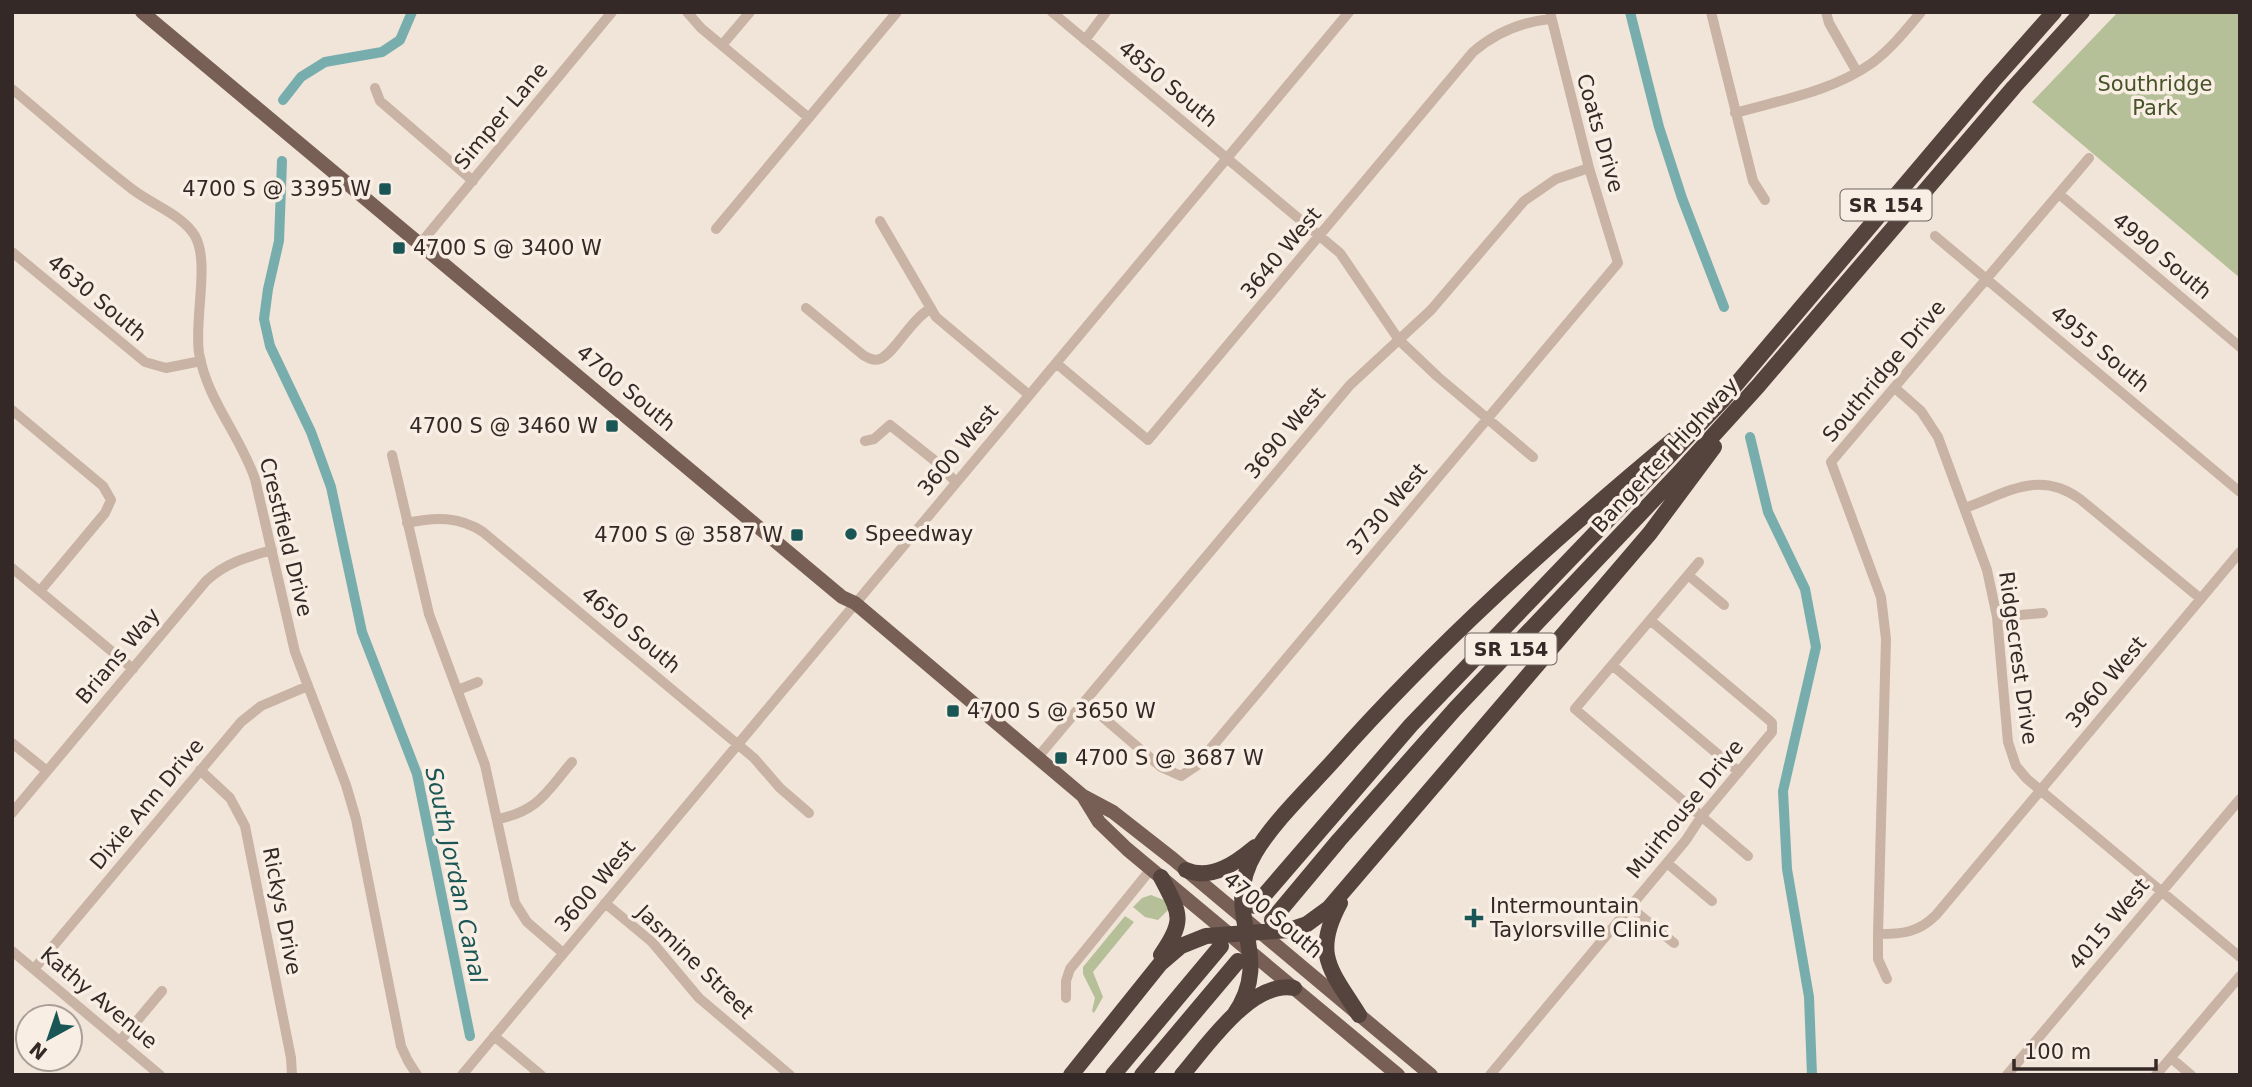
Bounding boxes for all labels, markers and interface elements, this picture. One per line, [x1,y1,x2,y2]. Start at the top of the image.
street label: 4850 South [1114,36,1222,132]
street label: Simper Lane [449,58,553,174]
street label: Coats Drive [1572,71,1628,195]
park label: Southridge Park [2097,72,2213,120]
place label: 4700 S @ 3395 W [182,177,371,201]
marker: 4700 S @ 3395 W [377,181,393,197]
road number: SR 154 [1840,190,1932,220]
street label: 3640 West [1236,202,1326,304]
street label: 4990 South [2108,208,2216,304]
place label: 4700 S @ 3400 W [413,236,602,260]
marker: 4700 S @ 3400 W [391,240,407,256]
street label: 4630 South [43,250,151,346]
street label: Southridge Drive [1818,295,1950,447]
street label: 4955 South [2046,301,2154,397]
street label: 4700 South [572,340,680,436]
street label: Bangerter Highway [1587,373,1743,537]
street label: 3690 West [1240,382,1330,484]
street label: 3600 West [913,399,1003,501]
place label: 4700 S @ 3460 W [409,414,598,438]
marker: 4700 S @ 3460 W [604,418,620,434]
street label: Crestfield Drive [255,455,317,619]
street label: 3730 West [1342,458,1432,560]
place label: Speedway [865,522,973,546]
place label: 4700 S @ 3587 W [594,523,783,547]
marker: Speedway [843,526,859,542]
marker: 4700 S @ 3587 W [789,527,805,543]
street label: Ridgecrest Drive [1994,570,2042,746]
street label: 4650 South [577,582,685,678]
street label: Brians Way [71,603,165,709]
street label: 3960 West [2061,631,2151,733]
road number: SR 154 [1466,634,1556,664]
place label: 4700 S @ 3650 W [967,699,1156,723]
marker: 4700 S @ 3650 W [945,703,961,719]
street label: Dixie Ann Drive [85,734,209,874]
street label: Muirhouse Drive [1622,735,1748,883]
place label: 4700 S @ 3687 W [1075,746,1264,770]
marker: 4700 S @ 3687 W [1053,750,1069,766]
water label: South Jordan Canal [420,765,492,986]
street label: 3600 West [550,835,640,937]
street label: Rickys Drive [258,845,306,977]
street label: 4700 South [1219,867,1327,963]
street label: 4015 West [2064,873,2154,975]
place label: Intermountain Taylorsville Clinic [1489,894,1669,942]
street label: Jasmine Street [630,899,758,1024]
marker: Intermountain Taylorsville Clinic [1464,908,1484,928]
street label: Kathy Avenue [36,942,162,1054]
north arrow [14,1003,84,1073]
scale bar [2014,1028,2156,1072]
text: N [25,1037,51,1065]
text: 100 m [2024,1040,2091,1064]

